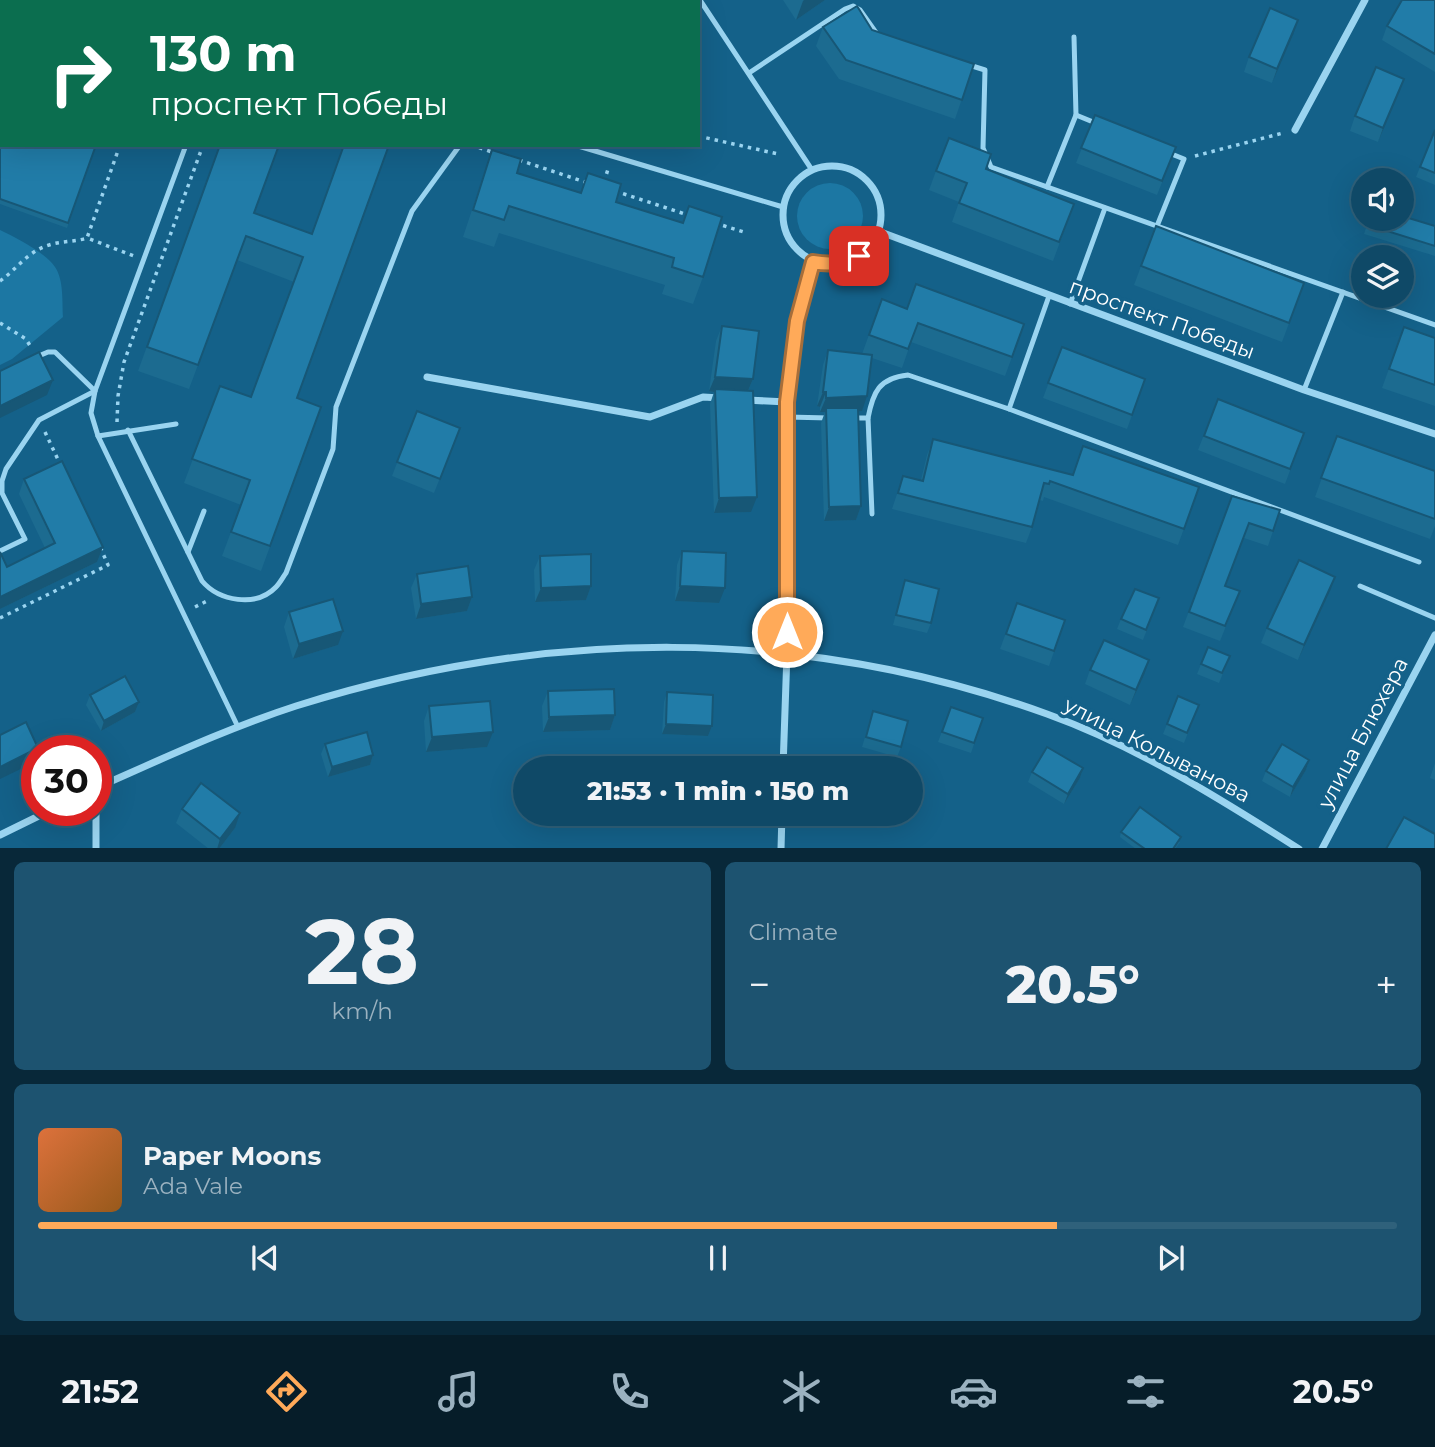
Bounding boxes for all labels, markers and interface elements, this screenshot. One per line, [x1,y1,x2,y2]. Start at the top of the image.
text: 130 m [150,24,297,83]
icon: right [35,28,126,119]
text: проспект Победы [150,84,448,123]
map controls [1351,168,1414,308]
button: sound [1351,168,1414,231]
pin [829,226,889,286]
icon: arrive [840,237,878,275]
button: layers [1351,245,1414,308]
street label: проспект Победы [1066,273,1258,364]
position arrow [750,595,824,669]
street label: улица Блюхера [1312,653,1413,813]
street label: улица Колыванова [1059,691,1255,807]
speed limit sign: 30 [21,735,112,826]
text: 21:53 · 1 min · 150 m [587,775,849,807]
text: 28 [305,896,419,1007]
text: Climate [749,918,838,946]
text: 20.5° [1006,953,1140,1016]
text: − [749,961,770,1008]
text: + [1375,961,1397,1008]
text: km/h [332,997,393,1025]
text: Paper Moons [143,1140,321,1172]
text: Ada Vale [143,1172,243,1200]
icon: previous [246,1239,284,1277]
icon: pause [699,1239,737,1277]
icon: next [1152,1239,1190,1277]
icon: directions [262,1367,311,1416]
icon: music [434,1367,483,1416]
icon: phone [605,1367,654,1416]
icon: climate [777,1367,826,1416]
icon: car [949,1367,998,1416]
icon: filters [1121,1367,1170,1416]
text: 21:52 [61,1372,139,1411]
text: 20.5° [1293,1372,1374,1411]

